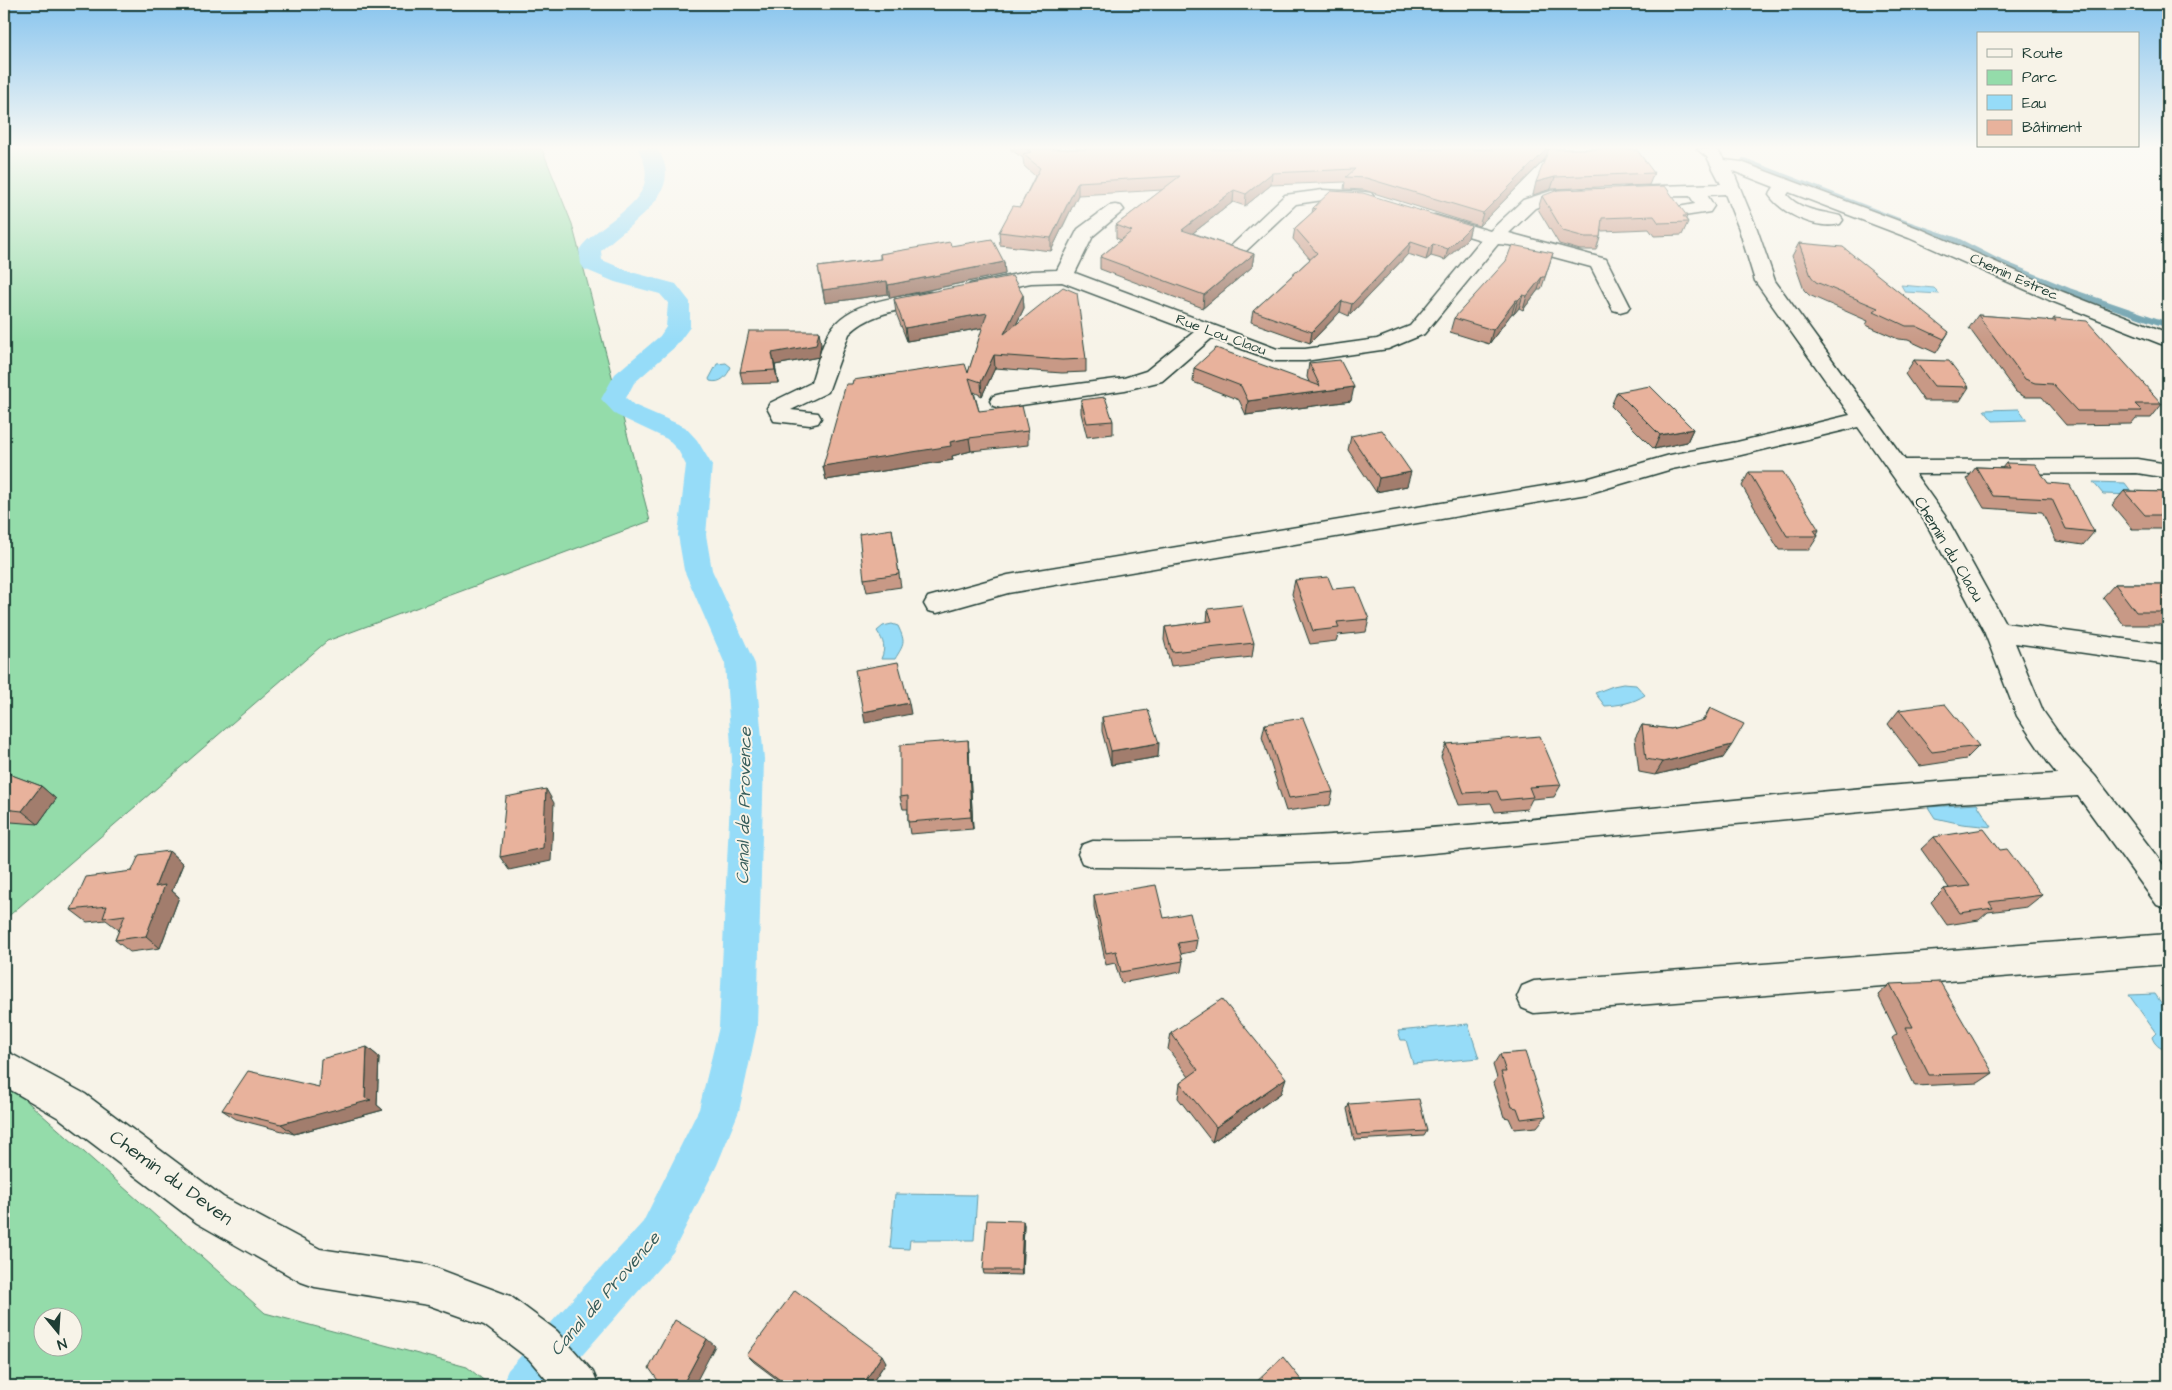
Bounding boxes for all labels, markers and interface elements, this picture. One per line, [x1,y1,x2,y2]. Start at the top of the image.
legend [1977,32,2140,148]
text: Route [2022,43,2063,64]
text: Parc [2022,67,2057,88]
text: Eau [2022,93,2047,114]
text: Bâtiment [2022,117,2082,138]
street label: Chemin Estrec [1966,249,2062,306]
street label: Rue Lou Claou [1173,309,1269,361]
street label: Chemin du Claou [1909,492,1989,606]
water label: Canal de Provence [730,726,758,885]
street label: Chemin du Deven [104,1124,238,1232]
water label: Canal de Provence [544,1226,667,1361]
north arrow [32,1308,82,1358]
text: N [54,1333,69,1354]

